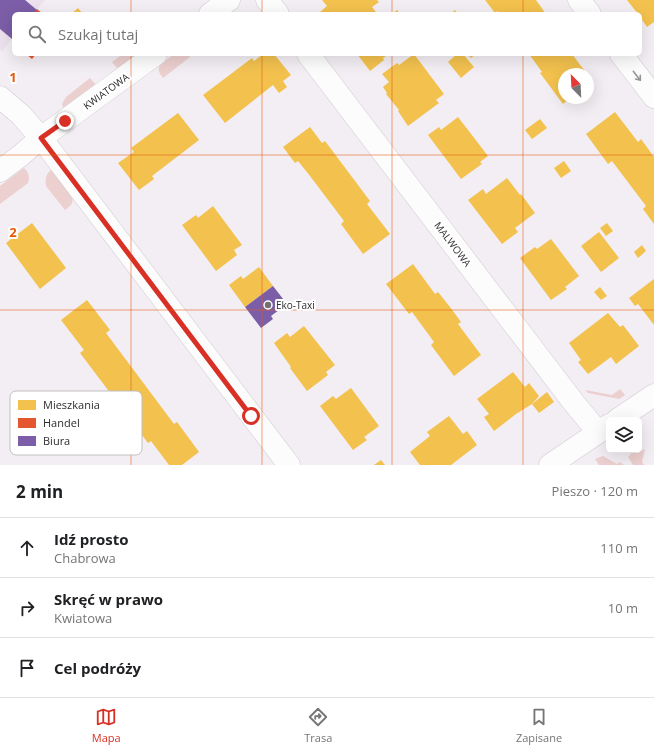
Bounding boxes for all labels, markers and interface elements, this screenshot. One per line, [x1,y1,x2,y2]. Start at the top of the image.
search box [12,12,642,56]
icon: search [26,23,48,45]
text: Szukaj tutaj [58,24,138,44]
text: 1 [9,68,17,86]
north arrow [558,68,594,104]
street label: KWIATOWA [80,69,132,112]
one-way arrow [633,70,642,81]
route end [56,112,74,130]
street label: MALWOWA [431,219,475,270]
text: 2 [9,223,17,241]
place label: Eko-Taxi [276,298,315,312]
marker: Eko-Taxi [263,300,273,310]
legend [10,391,142,455]
text: Mieszkania [43,397,100,412]
route start [242,407,260,425]
text: Handel [43,415,80,430]
map controls [606,417,642,453]
button: layers [606,417,642,453]
text: Biura [43,433,70,448]
text: 2 min [16,480,63,503]
text: Pieszo · 120 m [552,482,638,500]
text: Idź prosto [54,529,129,549]
icon: ahead [16,537,38,559]
text: 110 m [600,539,638,557]
text: Chabrowa [54,549,116,567]
text: Skręć w prawo [54,589,163,609]
icon: right [16,597,38,619]
text: 10 m [608,599,638,617]
text: Kwiatowa [54,609,112,627]
icon: arrive [16,657,38,679]
text: Cel podróży [54,658,141,678]
tab: Mapa [92,706,121,745]
tab: Trasa [304,706,332,745]
tab: Zapisane [516,706,562,745]

